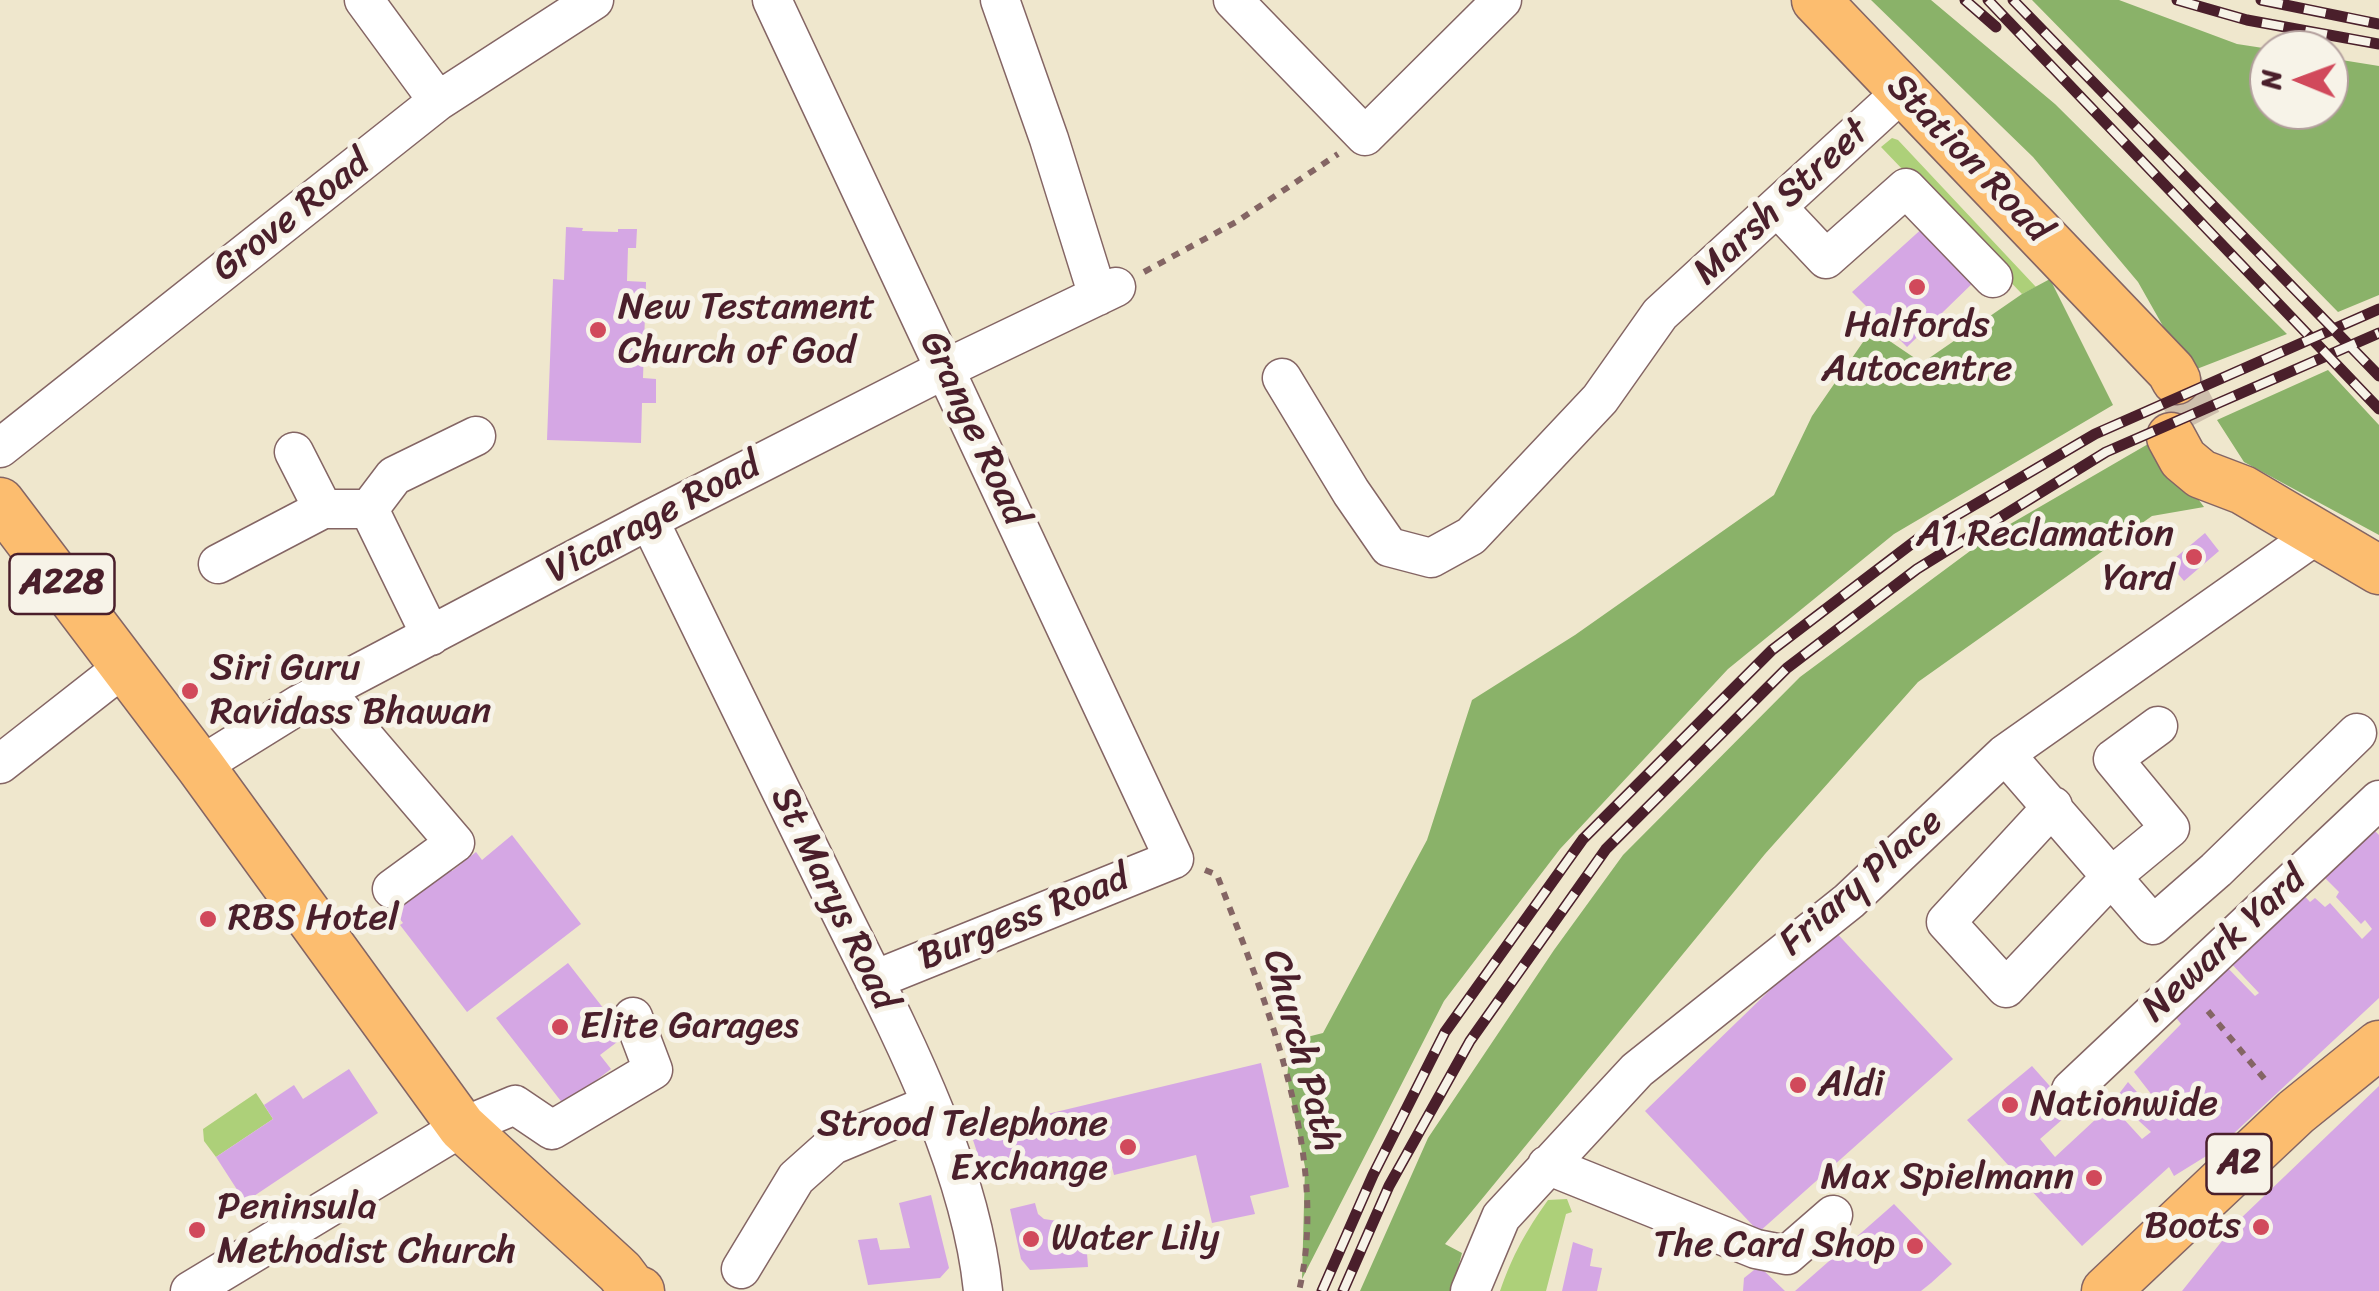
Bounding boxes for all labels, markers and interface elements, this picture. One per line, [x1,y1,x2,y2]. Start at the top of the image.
north arrow [2249,30,2349,130]
street label: Station Road [1876,65,2060,253]
text: N [2246,69,2295,90]
street label: Marsh Street [1685,110,1879,296]
street label: Grove Road [204,141,380,293]
marker: Halfords Autocentre [1906,276,1928,298]
place label: New Testament Church of God [618,285,875,374]
place label: Halfords Autocentre [1822,303,2012,392]
marker: New Testament Church of God [587,319,609,341]
street label: Grange Road [908,325,1038,533]
street label: Vicarage Road [539,444,769,594]
place label: A1 Reclamation Yard [1916,512,2174,602]
marker: A1 Reclamation Yard [2183,546,2205,568]
road number: A228 [10,554,114,614]
place label: Siri Guru Ravidass Bhawan [210,646,491,736]
marker: Siri Guru Ravidass Bhawan [179,680,201,702]
street label: St Marys Road [759,780,907,1018]
street label: Friary Place [1771,799,1953,967]
street label: Burgess Road [912,856,1136,982]
street label: Newark Yard [2133,857,2317,1033]
place label: RBS Hotel [228,896,399,942]
marker: RBS Hotel [197,908,219,930]
street label: Church Path [1251,945,1349,1157]
place label: Elite Garages [580,1004,799,1050]
marker: Elite Garages [549,1016,571,1038]
place label: Aldi [1818,1062,1884,1108]
marker: Aldi [1787,1074,1809,1096]
place label: Nationwide [2030,1082,2218,1128]
marker: Nationwide [1999,1094,2021,1116]
place label: Strood Telephone Exchange [817,1102,1108,1192]
road number: A2 [2206,1134,2272,1194]
marker: Strood Telephone Exchange [1117,1136,1139,1158]
place label: Max Spielmann [1821,1155,2074,1201]
marker: Max Spielmann [2083,1167,2105,1189]
place label: Peninsula Methodist Church [217,1185,516,1274]
place label: Boots [2144,1204,2241,1250]
place label: Water Lily [1051,1216,1220,1262]
marker: Boots [2250,1216,2272,1238]
marker: Peninsula Methodist Church [186,1219,208,1241]
place label: The Card Shop [1653,1223,1895,1269]
marker: Water Lily [1020,1228,1042,1250]
marker: The Card Shop [1904,1235,1926,1257]

